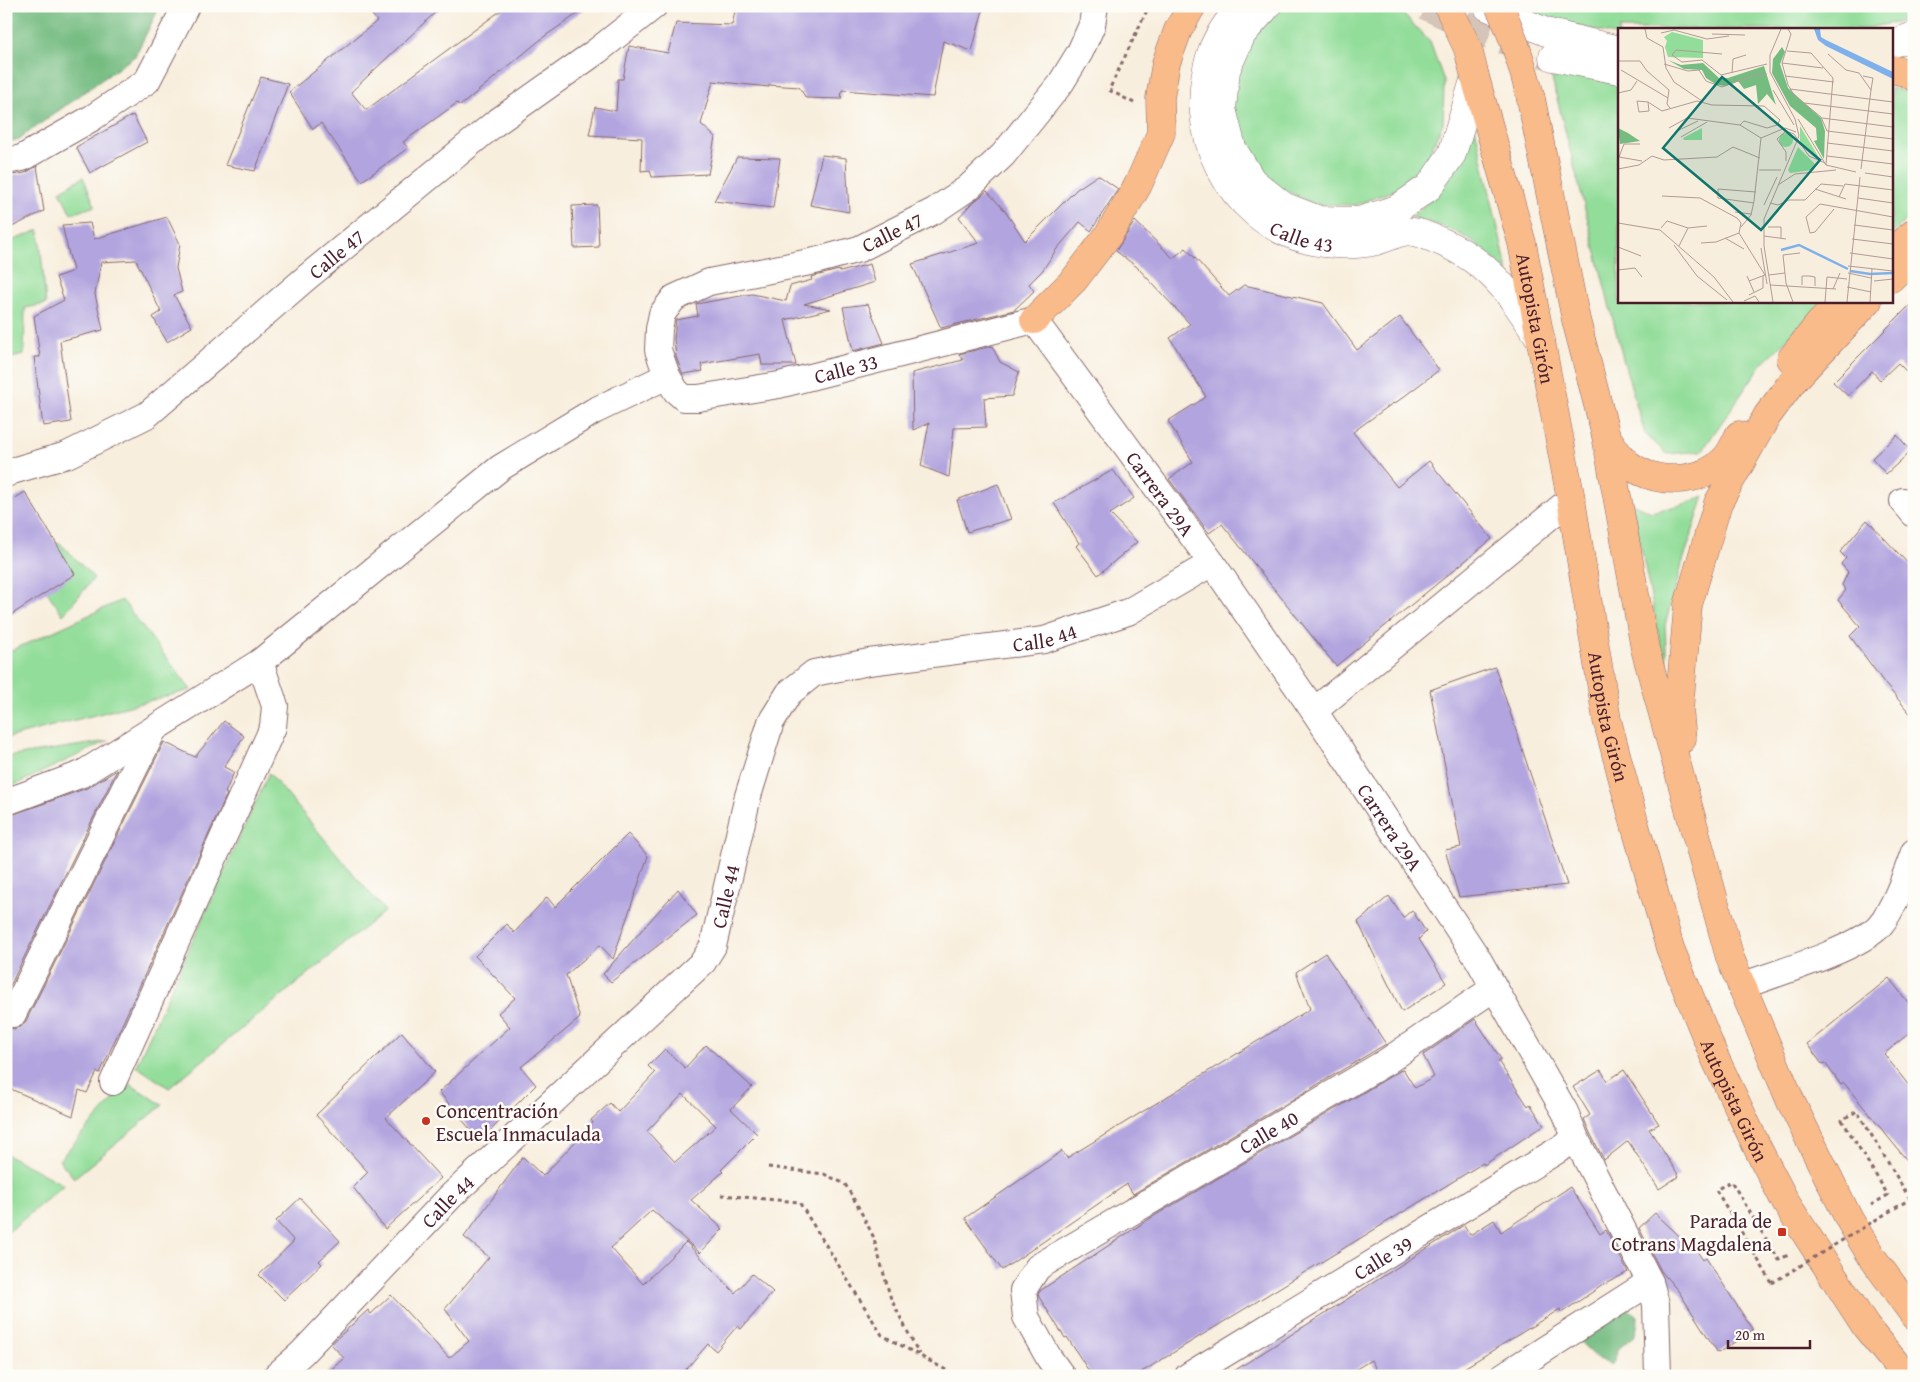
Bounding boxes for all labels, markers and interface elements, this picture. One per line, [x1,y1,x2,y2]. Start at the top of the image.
inset map [1618,28,1892,302]
street label: Calle 47 [857,205,927,259]
street label: Calle 43 [1265,212,1335,258]
street label: Calle 47 [302,222,370,285]
street label: Autopista Girón [1510,250,1563,386]
street label: Calle 33 [811,346,881,390]
street label: Carrera 29A [1120,445,1202,542]
street label: Calle 44 [1011,616,1080,658]
street label: Autopista Girón [1582,649,1637,785]
street label: Carrera 29A [1351,777,1430,876]
street label: Calle 44 [703,861,746,931]
street label: Autopista Girón [1694,1034,1776,1167]
place label: Concentración Escuela Inmaculada [436,1096,601,1148]
street label: Calle 40 [1233,1102,1303,1160]
marker: Concentración Escuela Inmaculada [420,1115,432,1127]
street label: Calle 44 [414,1168,480,1234]
place label: Parada de Cotrans Magdalena [1611,1206,1773,1258]
marker: Parada de Cotrans Magdalena [1776,1226,1788,1238]
street label: Calle 39 [1347,1228,1418,1286]
scale bar [1728,1317,1810,1349]
text: 20 m [1735,1324,1766,1345]

